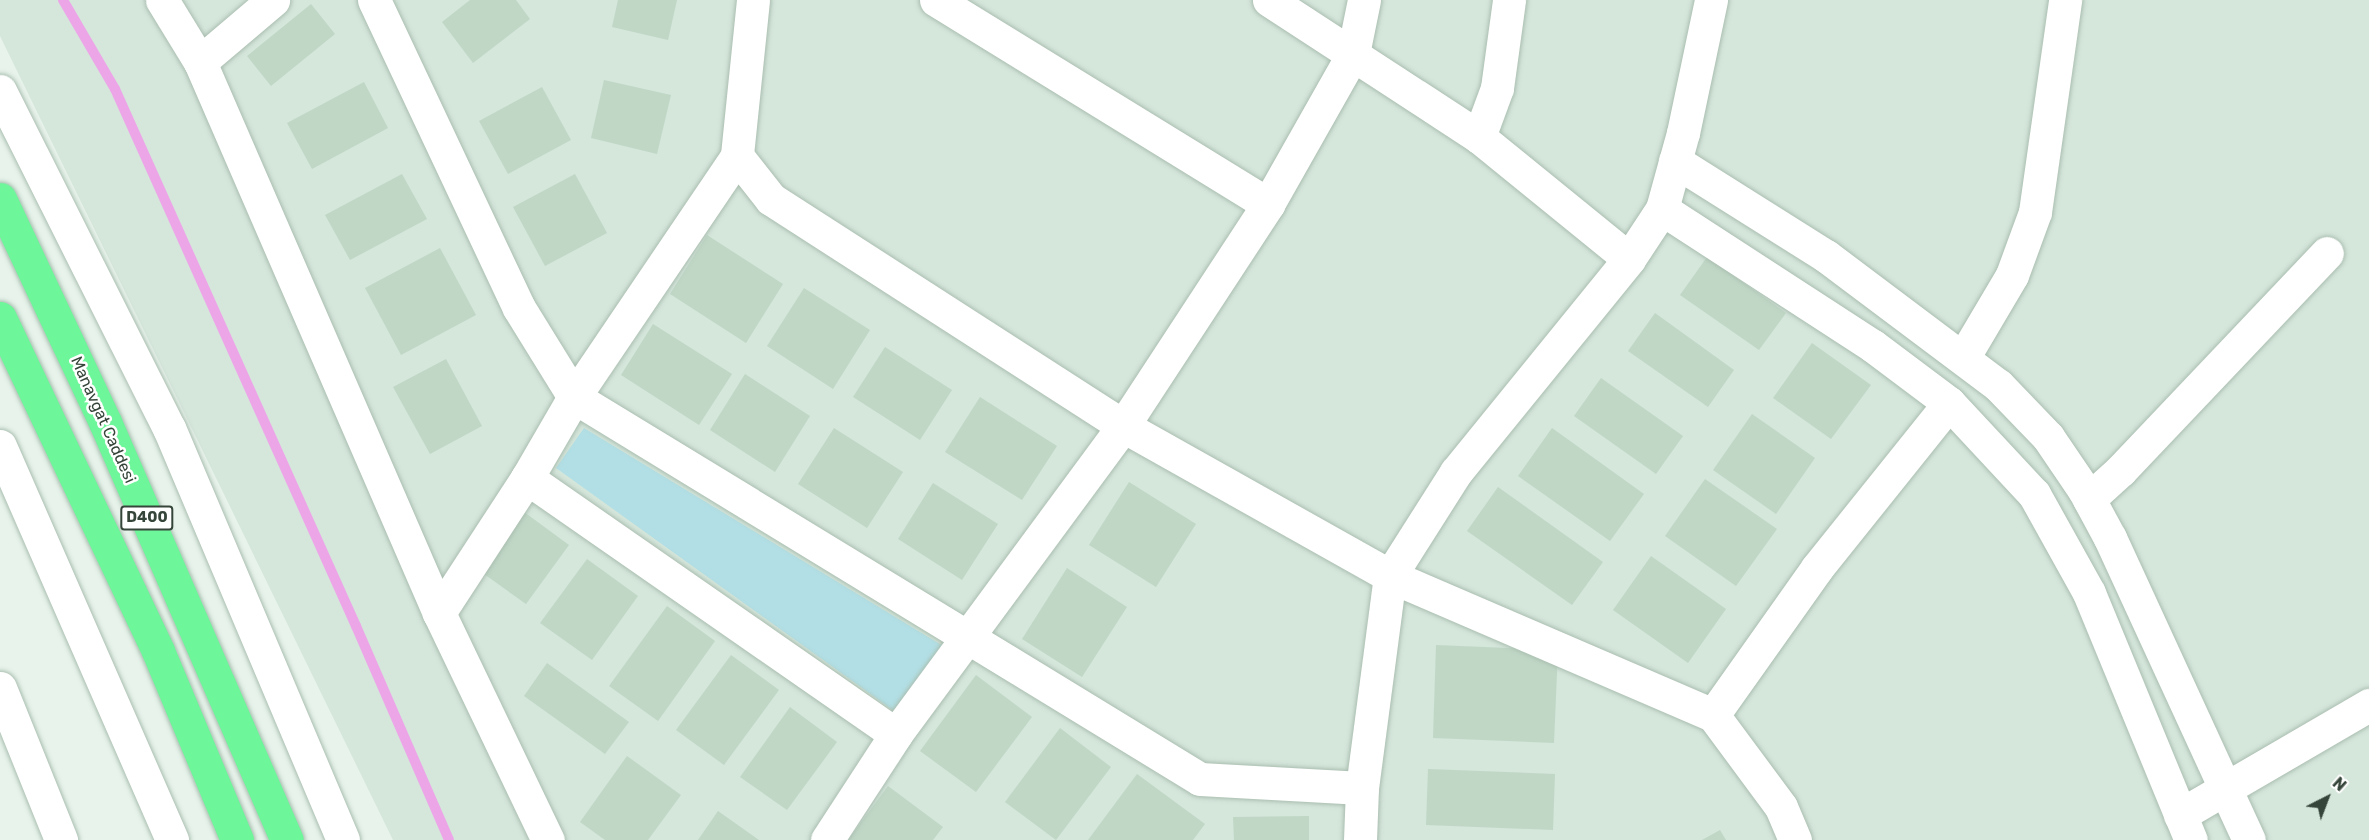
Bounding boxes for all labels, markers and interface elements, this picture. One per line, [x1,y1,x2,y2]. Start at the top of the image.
street label: Manavgat Caddesi [66,354,140,486]
road number: D400 [120,506,174,530]
north arrow [2297,768,2357,828]
text: N [2329,773,2350,795]

